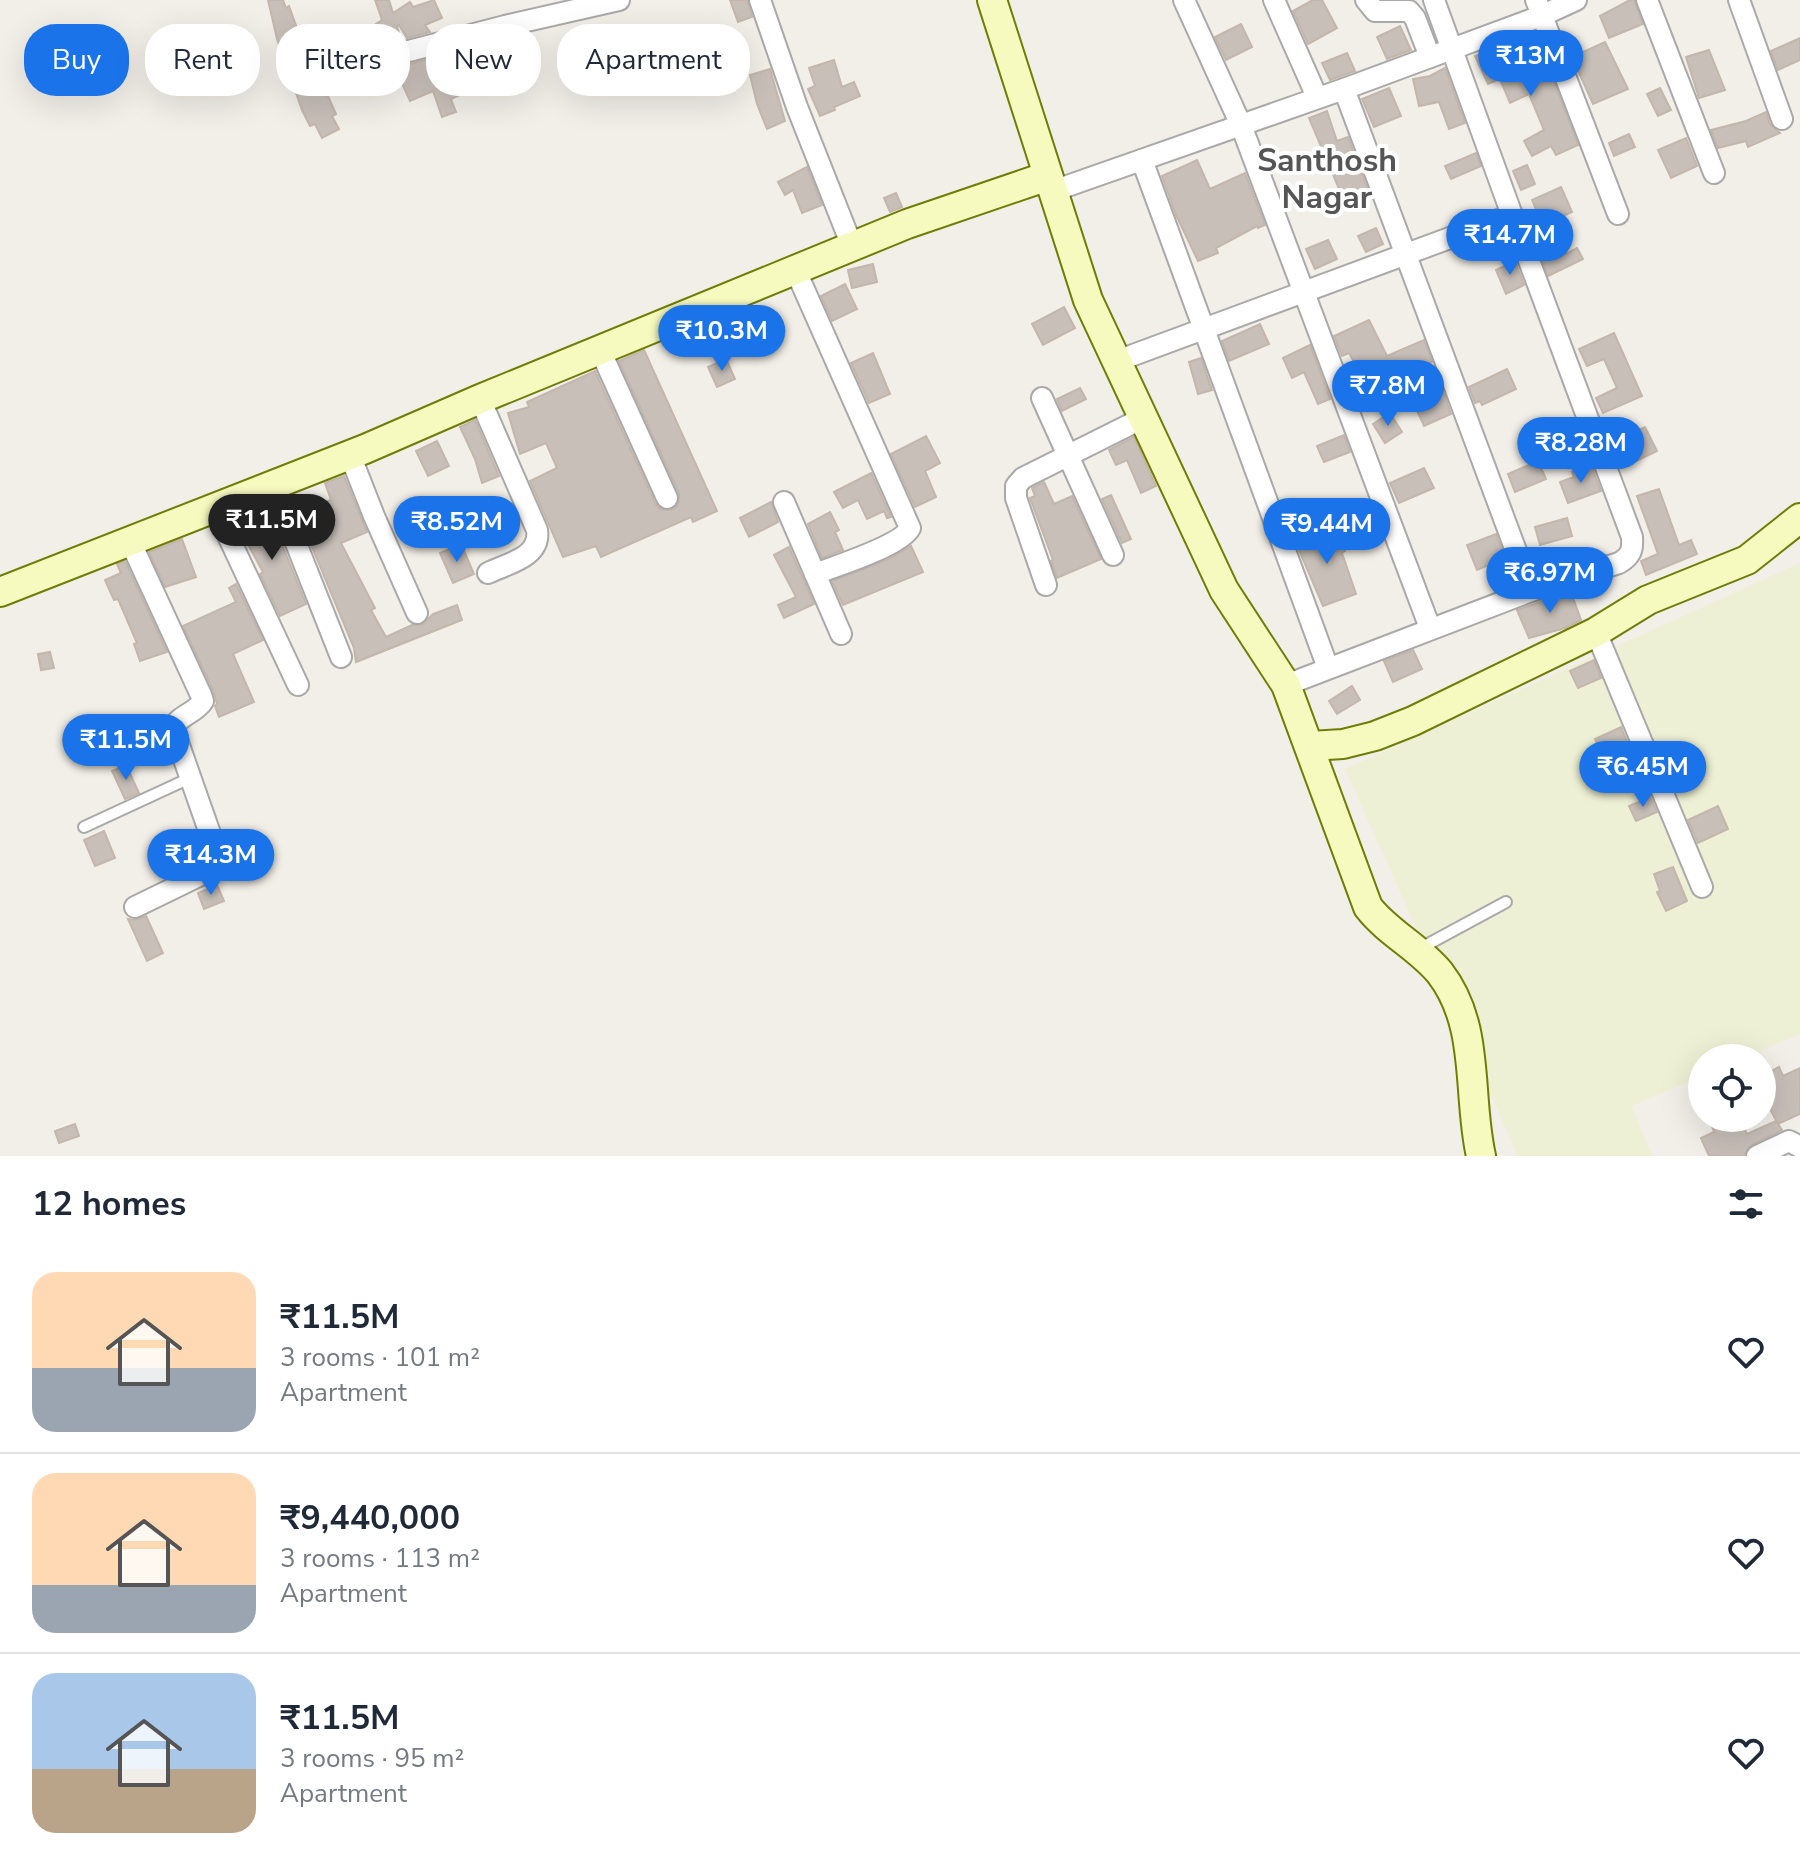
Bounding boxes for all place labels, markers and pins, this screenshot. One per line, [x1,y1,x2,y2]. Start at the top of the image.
pin: ₹13M [1484,30,1578,98]
pin: ₹14.7M [1445,209,1575,277]
pin: ₹10.3M [657,305,787,373]
pin: ₹7.8M [1332,360,1444,428]
pin: ₹8.28M [1516,417,1646,485]
pin: ₹11.5M [207,494,337,562]
pin: ₹8.52M [392,496,522,564]
pin: ₹9.44M [1262,498,1392,566]
pin: ₹6.97M [1485,547,1615,615]
pin: ₹11.5M [61,714,191,782]
pin: ₹6.45M [1578,741,1708,809]
pin: ₹14.3M [146,829,276,897]

